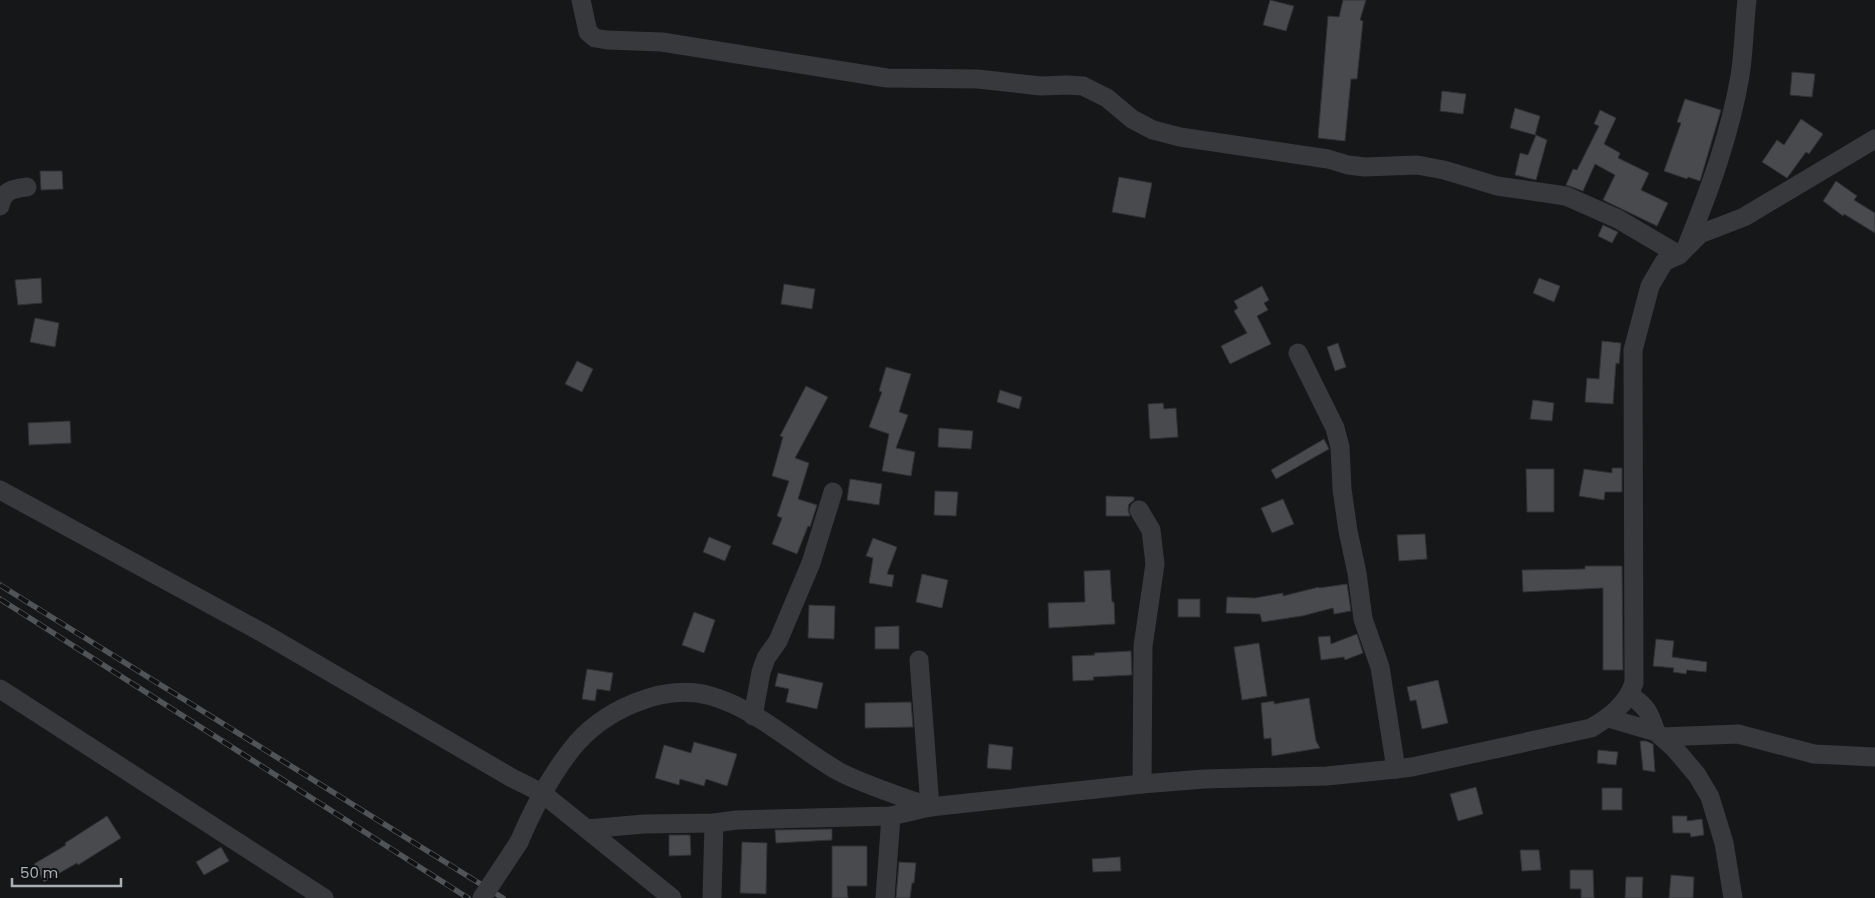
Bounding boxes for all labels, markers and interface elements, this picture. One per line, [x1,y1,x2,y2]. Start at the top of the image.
scale bar [12,856,121,888]
text: 50 m [20,862,58,883]

